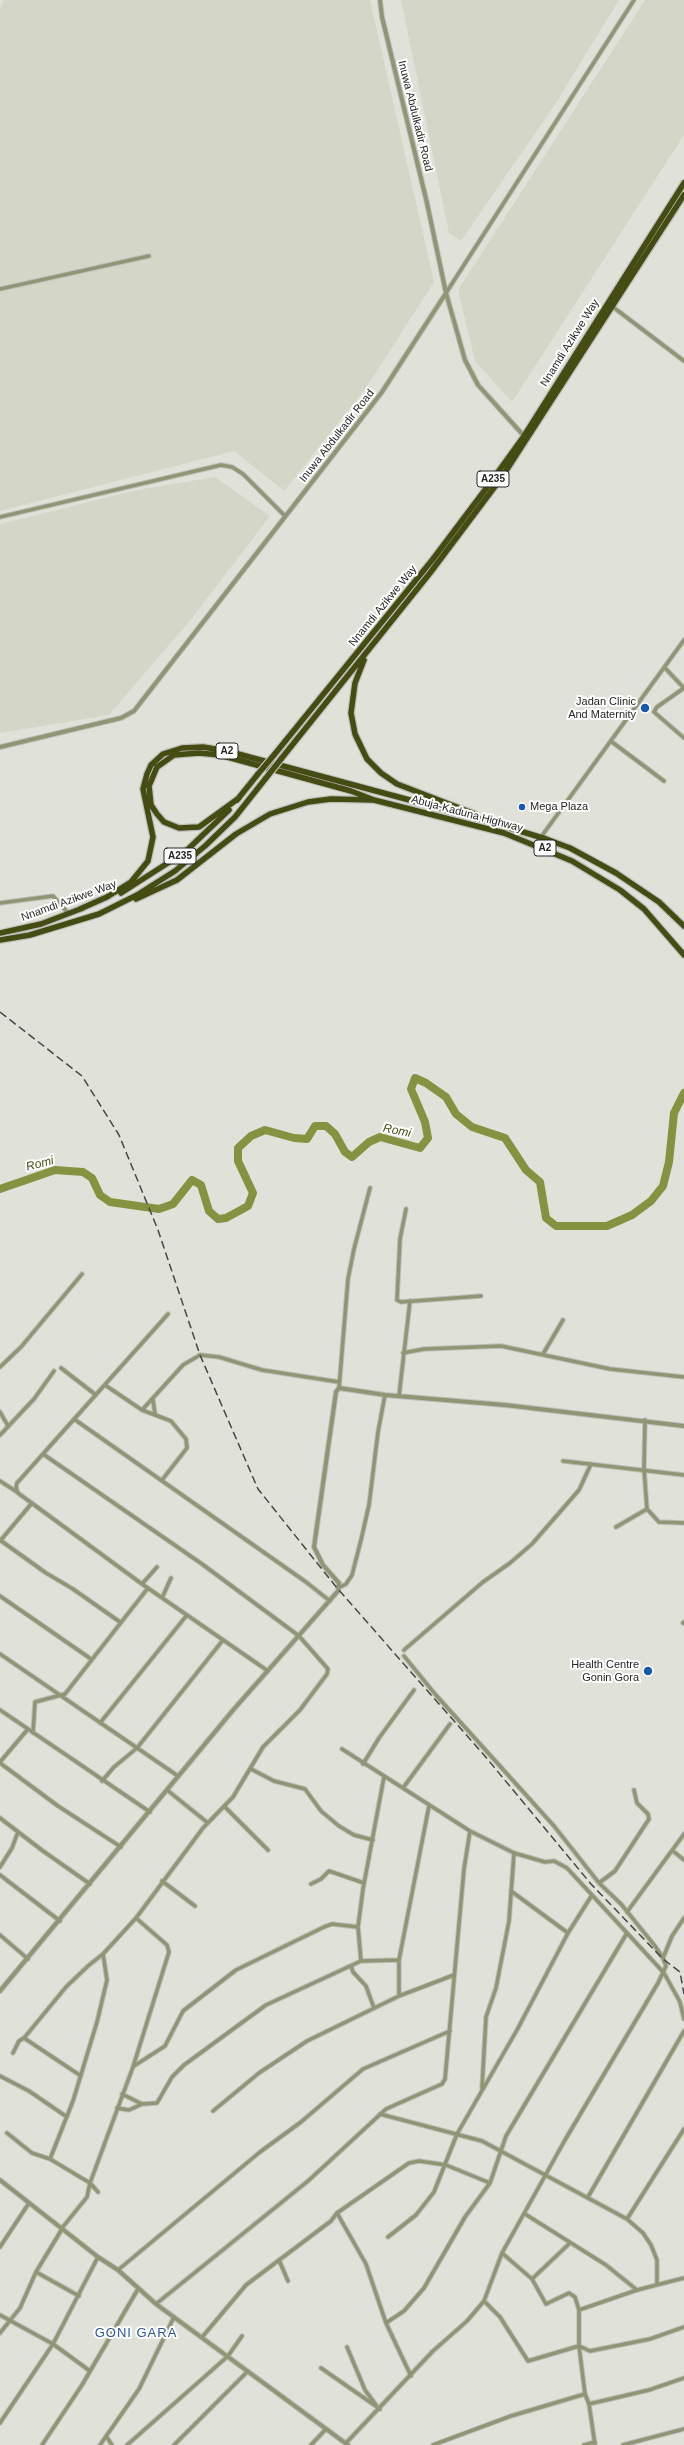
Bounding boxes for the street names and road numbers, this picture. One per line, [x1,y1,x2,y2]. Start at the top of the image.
street label: Inuwa Abdulkadir Road [395,59,435,173]
street label: Nnamdi Azikwe Way [538,297,602,389]
street label: Inuwa Abdulkadir Road [297,387,377,485]
road number: A235 [477,471,509,487]
street label: Nnamdi Azikwe Way [346,563,420,649]
road number: A2 [216,743,238,759]
street label: Abuja-Kaduna Highway [410,793,524,835]
road number: A2 [534,840,556,856]
road number: A235 [164,848,196,864]
street label: Nnamdi Azikwe Way [20,878,118,924]

